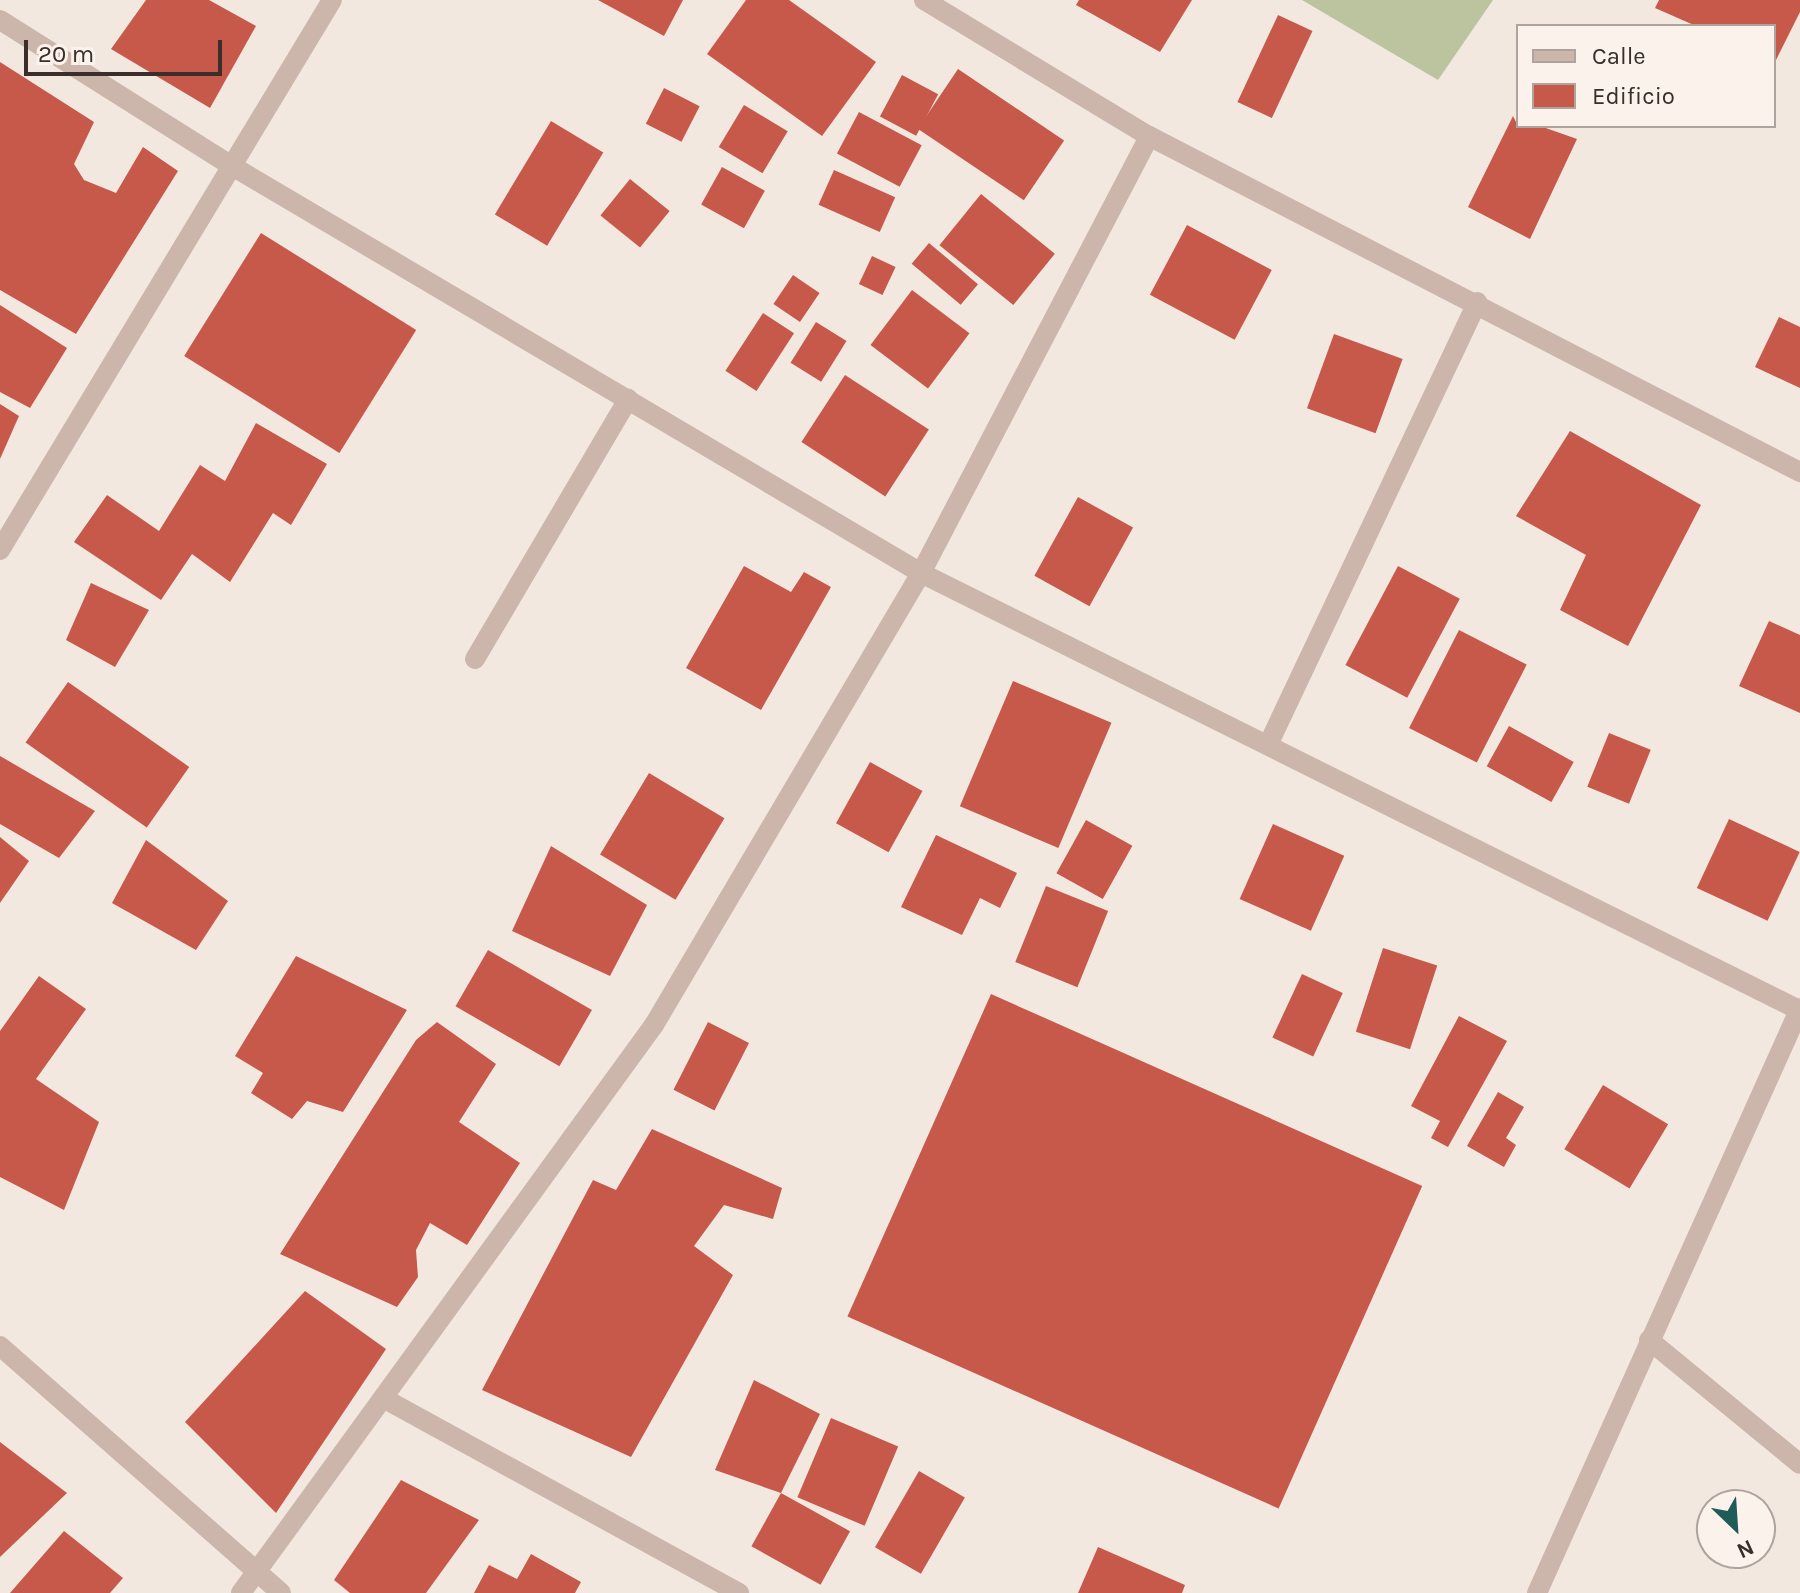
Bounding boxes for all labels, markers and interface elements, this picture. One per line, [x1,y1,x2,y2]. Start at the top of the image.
scale bar [28,24,226,74]
legend [1516,24,1776,128]
text: 20 m [38,40,94,68]
text: Calle [1592,42,1646,70]
text: Edificio [1592,82,1675,110]
north arrow [1696,1489,1776,1569]
text: N [1733,1534,1758,1564]

